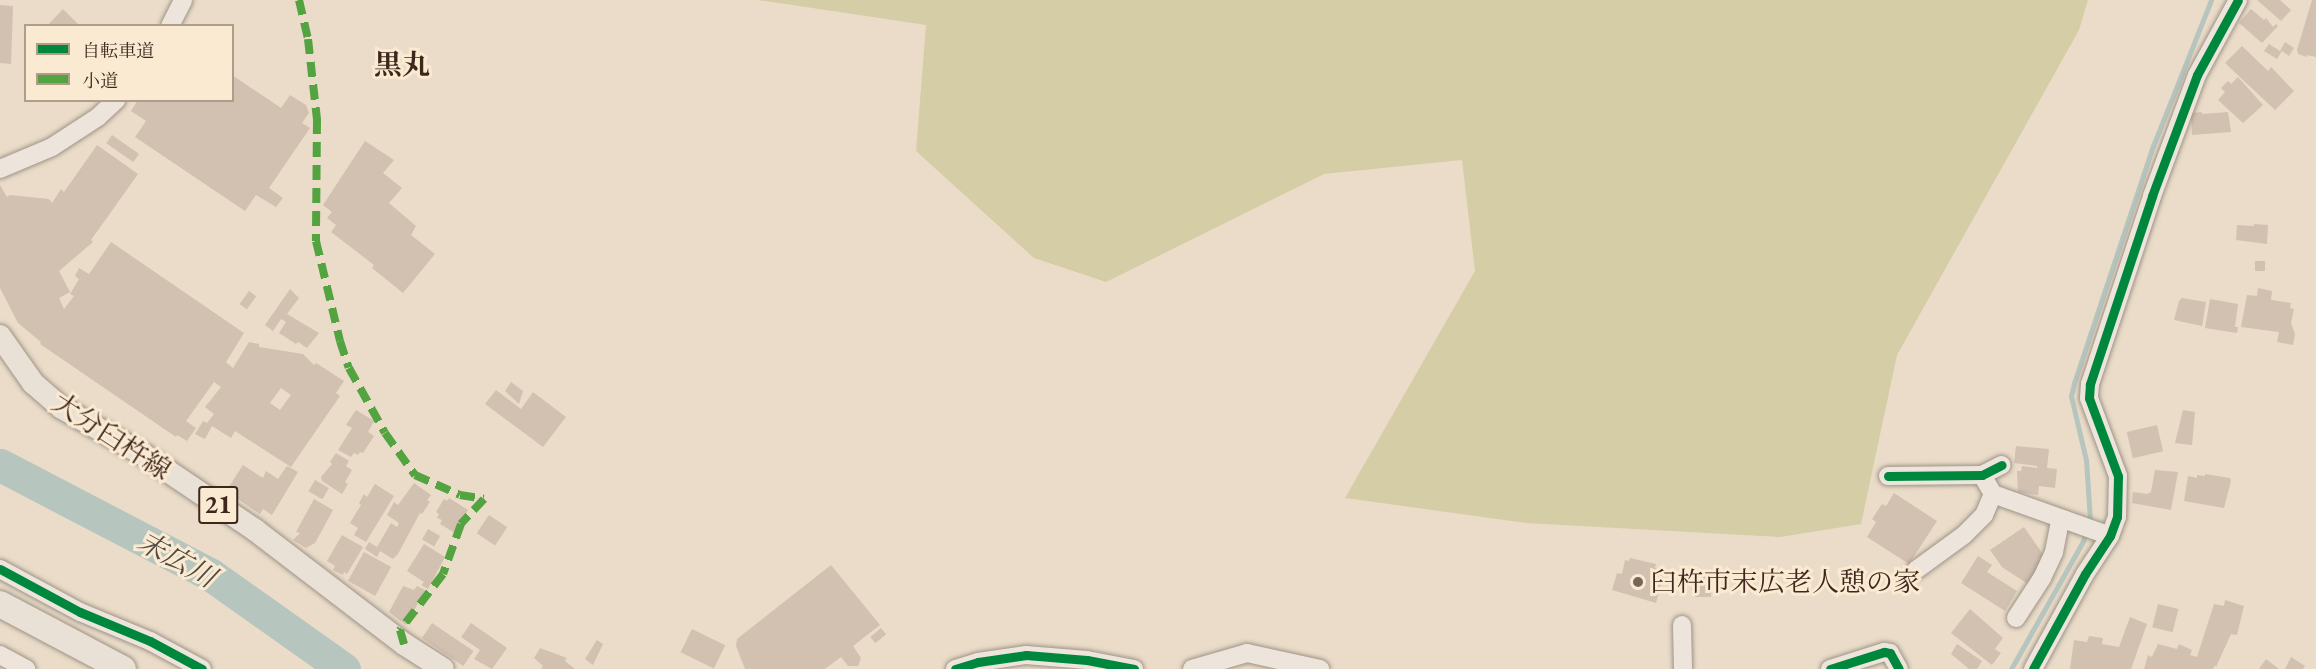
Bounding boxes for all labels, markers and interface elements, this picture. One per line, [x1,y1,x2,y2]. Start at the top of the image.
legend [24,24,234,102]
text: 自転車道 [82,39,154,62]
district label: 黒丸 [374,47,430,81]
text: 小道 [82,69,118,92]
street label: 大分臼杵線 [47,386,177,486]
road number: 21 [197,482,239,528]
water label: 末広川 [132,524,222,594]
place label: 臼杵市末広老人憩の家 [1650,566,1920,598]
marker: 臼杵市末広老人憩の家 [1631,575,1645,589]

